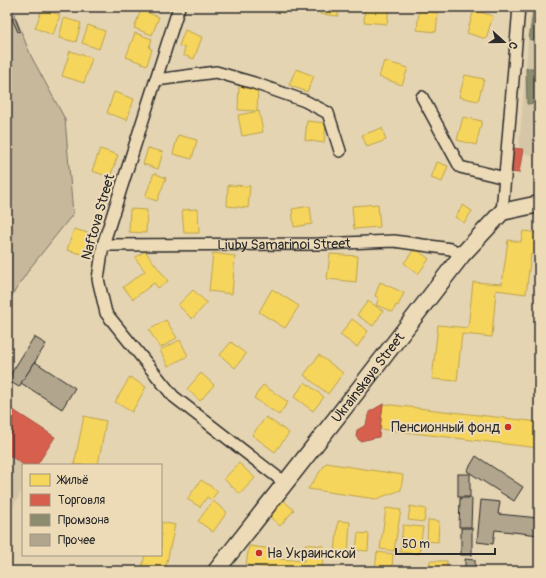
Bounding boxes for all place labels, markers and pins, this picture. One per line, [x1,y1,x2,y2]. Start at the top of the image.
place label: Пенсионный фонд [391,419,501,436]
marker: Пенсионный фонд [503,422,513,432]
place label: На Украинской [267,545,356,562]
marker: На Украинской [254,548,264,558]

